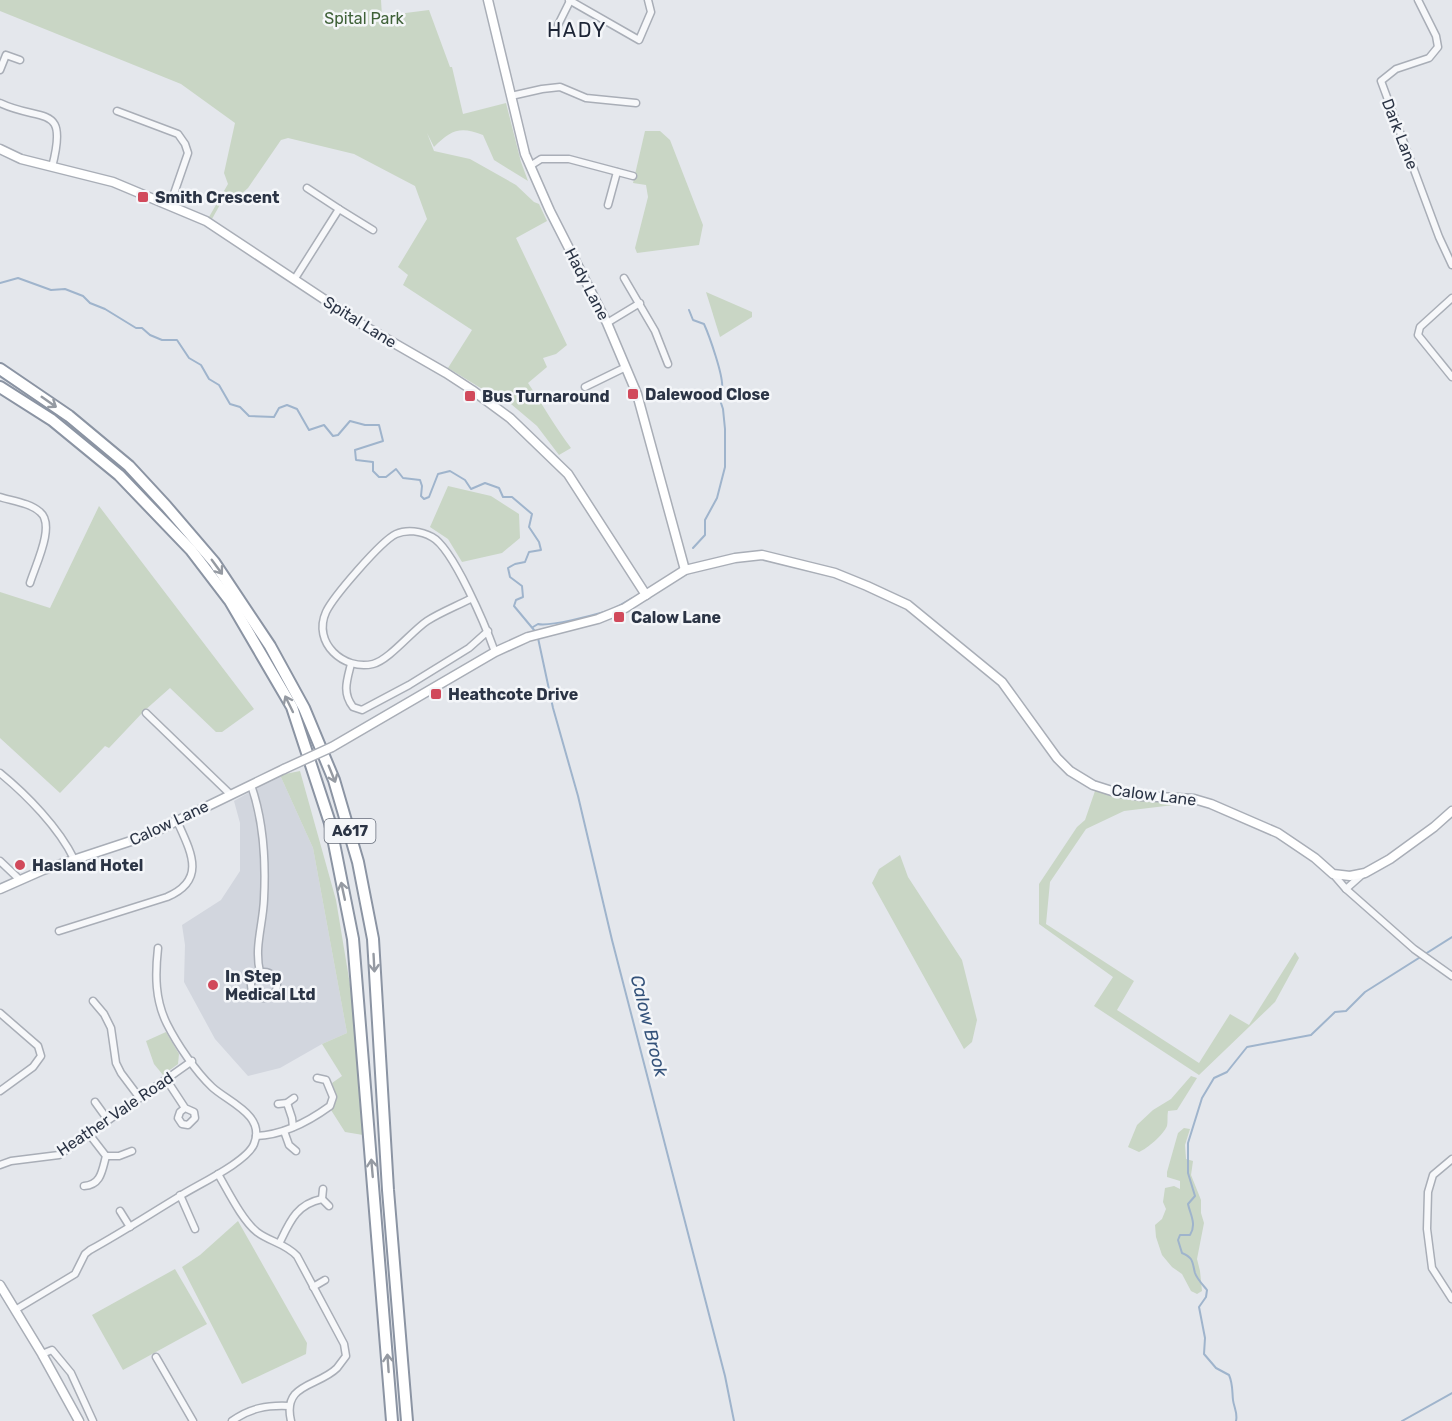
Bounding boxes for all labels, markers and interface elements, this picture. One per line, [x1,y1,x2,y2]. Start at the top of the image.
park label: Spital Park [324,9,405,28]
district label: HADY [547,18,607,42]
street label: Dark Lane [1378,96,1422,172]
place label: Smith Crescent [155,188,280,207]
marker: Smith Crescent [136,190,150,204]
street label: Hady Lane [561,245,613,323]
street label: Spital Lane [320,292,400,352]
place label: Dalewood Close [645,385,770,404]
place label: Bus Turnaround [482,387,610,406]
marker: Dalewood Close [626,387,640,401]
marker: Bus Turnaround [463,389,477,403]
one-way arrow [40,396,56,408]
one-way arrow [211,559,223,575]
place label: Calow Lane [631,608,721,627]
marker: Calow Lane [612,610,626,624]
place label: Heathcote Drive [448,685,578,704]
marker: Heathcote Drive [429,687,443,701]
one-way arrow [283,696,295,714]
one-way arrow [327,764,338,782]
street label: Calow Lane [1111,780,1197,810]
street label: Calow Lane [126,796,212,850]
road number: A617 [324,819,376,843]
place label: Hasland Hotel [32,856,143,875]
marker: Hasland Hotel [13,858,27,872]
one-way arrow [337,882,349,901]
one-way arrow [369,953,380,973]
place label: In Step Medical Ltd [225,967,316,1004]
water label: Calow Brook [626,973,672,1080]
marker: In Step Medical Ltd [206,978,220,992]
street label: Heather Vale Road [53,1068,177,1160]
one-way arrow [367,1159,378,1179]
one-way arrow [382,1353,393,1373]

